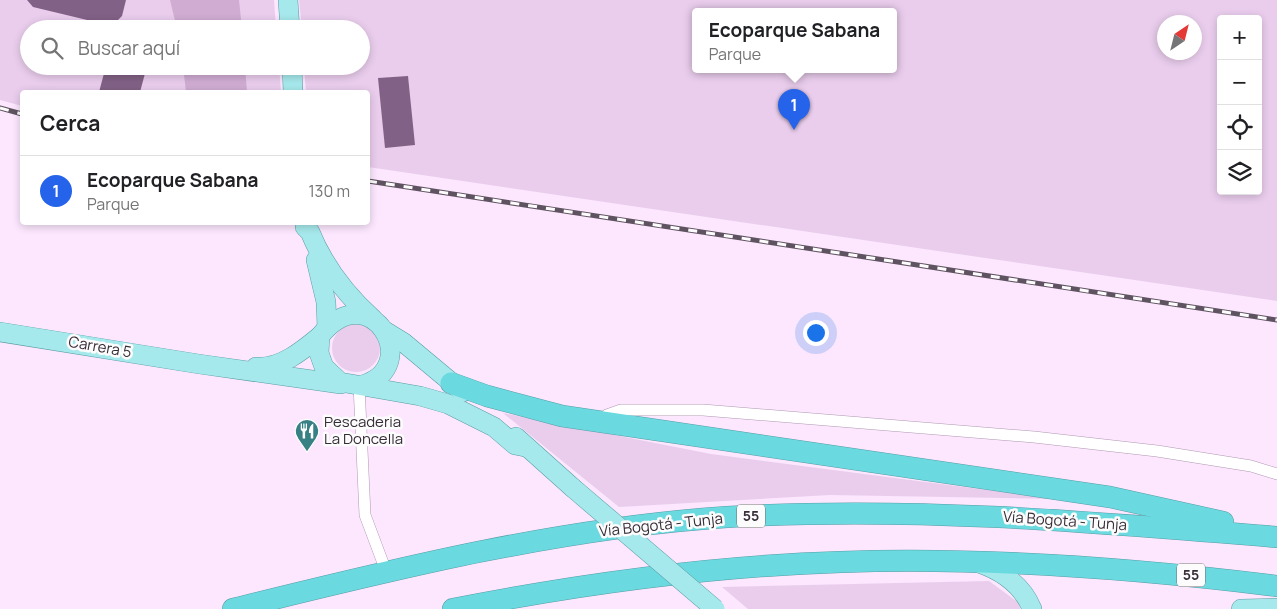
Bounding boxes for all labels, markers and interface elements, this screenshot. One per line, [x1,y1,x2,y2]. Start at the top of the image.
popup [692,8,897,73]
north arrow [1157,15,1202,60]
map controls [1217,15,1262,195]
button: + [1217,15,1262,60]
text: Ecoparque Sabana [709,17,880,43]
search box [20,20,370,75]
icon: search [38,34,66,62]
text: Buscar aquí [78,35,180,61]
text: Parque [709,43,761,65]
button: − [1217,60,1262,105]
pin: 1 [778,89,810,130]
button: locate [1217,105,1262,150]
text: Cerca [40,109,100,137]
button: layers [1217,150,1262,195]
text: Ecoparque Sabana [87,167,259,193]
text: 1 [52,180,60,202]
text: 130 m [308,180,350,202]
text: Parque [87,193,139,215]
your location [803,320,829,346]
street label: Carrera 5 [67,331,133,362]
place label: Pescaderia La Doncella [324,411,403,449]
restaurant icon: Pescaderia La Doncella [294,418,320,452]
road number: 55 [737,504,765,528]
street label: Vía Bogotá - Tunja [1002,506,1128,535]
street label: Vía Bogotá - Tunja [598,508,724,541]
road number: 55 [1177,564,1205,586]

